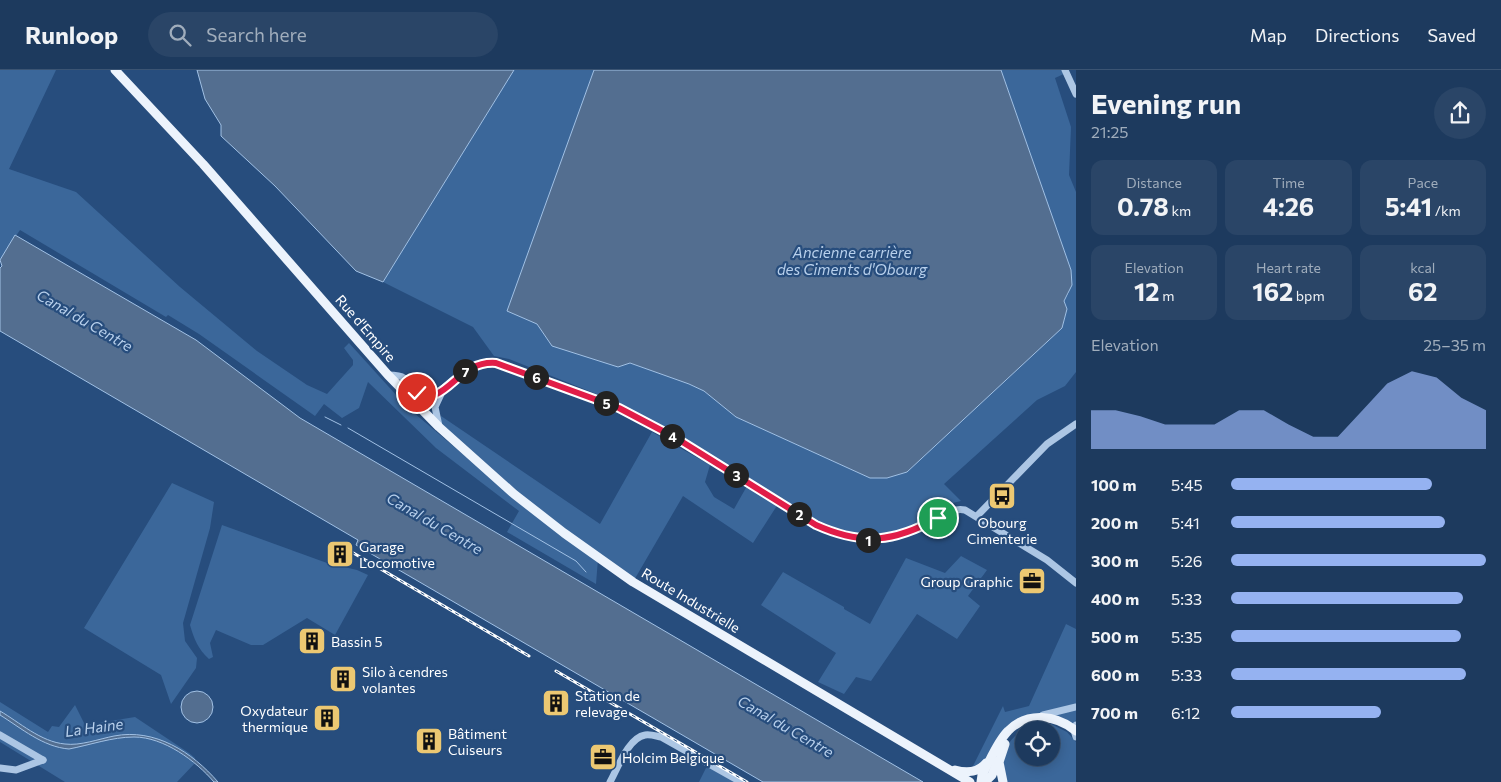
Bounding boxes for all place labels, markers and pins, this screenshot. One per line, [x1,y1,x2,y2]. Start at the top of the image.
pin: 7 [452,358,478,384]
pin: 6 [524,364,548,390]
pin [396,372,438,414]
pin: 5 [594,390,618,416]
pin: 4 [660,424,684,448]
pin: 3 [724,462,748,488]
bus stop icon: Obourg Cimenterie [987,481,1017,511]
pin [917,497,959,539]
pin: 2 [786,502,812,526]
place label: Obourg Cimenterie [967,514,1037,547]
pin: 1 [856,528,880,552]
place label: Garage Locomotive [359,538,435,571]
building icon: Garage Locomotive [325,539,355,569]
office icon: Group Graphic [1017,566,1047,596]
place label: Group Graphic [920,573,1013,590]
building icon: Bassin 5 [297,626,327,656]
place label: Bassin 5 [331,633,382,650]
place label: Silo à cendres volantes [362,663,448,696]
building icon: Silo à cendres volantes [328,664,358,694]
place label: Station de relevage [575,687,640,720]
building icon: Station de relevage [541,688,571,718]
place label: Oxydateur thermique [240,702,308,735]
building icon: Oxydateur thermique [312,703,342,733]
place label: Bâtiment Cuiseurs [448,725,507,758]
building icon: Bâtiment Cuiseurs [414,726,444,756]
office icon: Holcim Belgique [588,742,618,772]
place label: Holcim Belgique [622,749,724,766]

